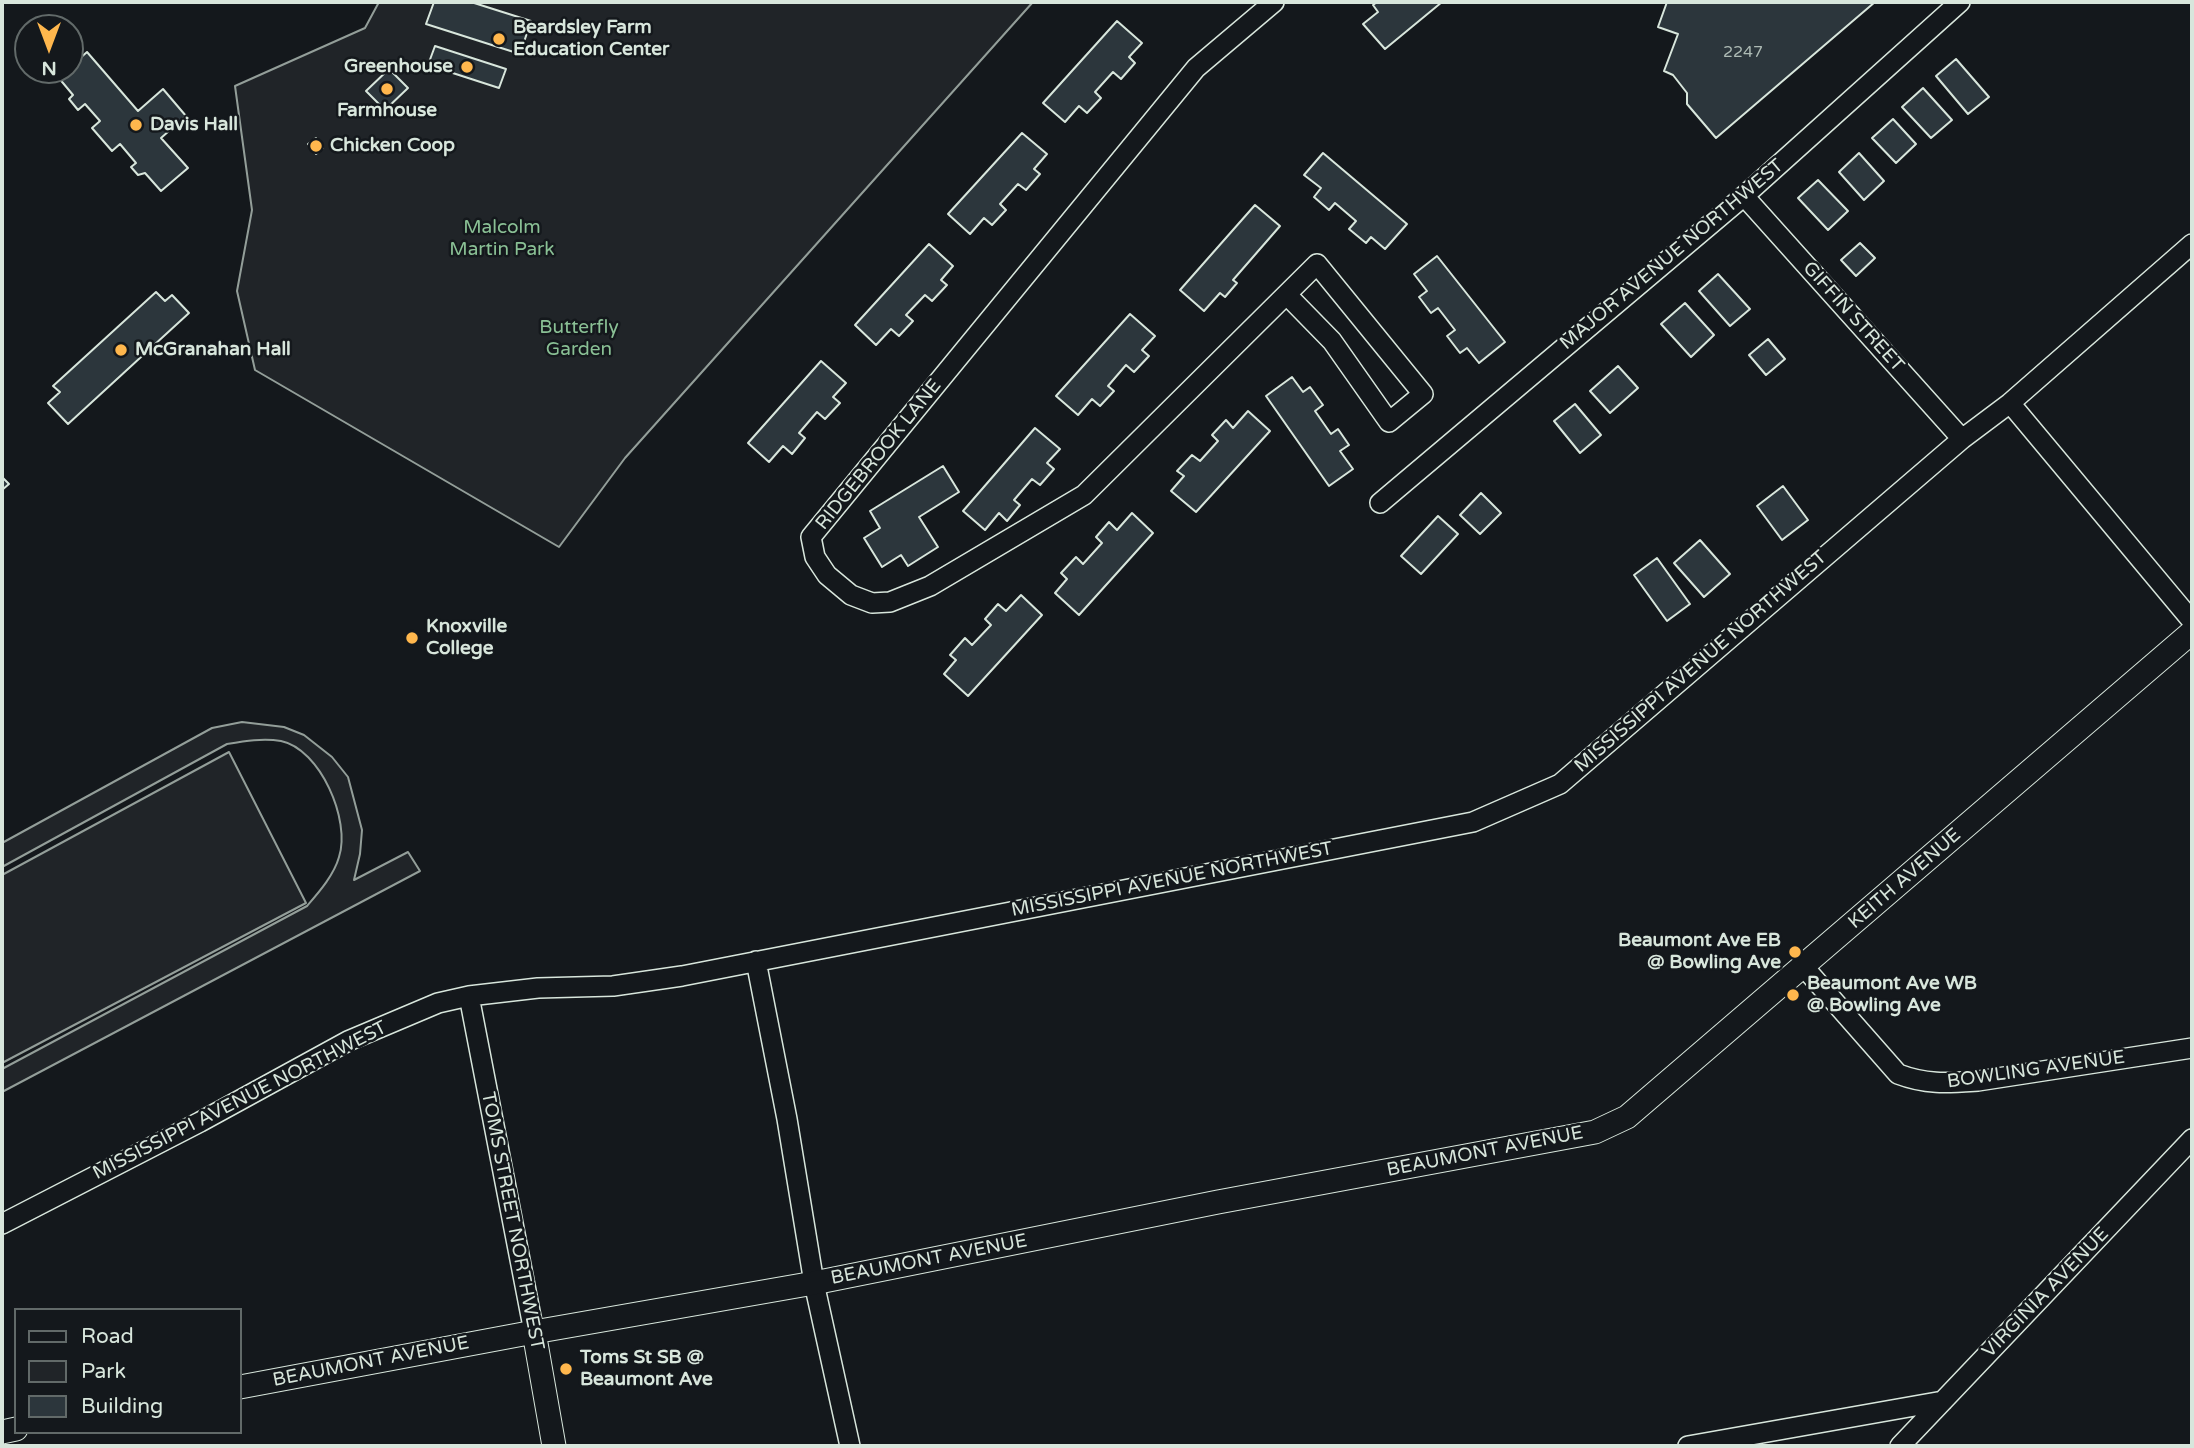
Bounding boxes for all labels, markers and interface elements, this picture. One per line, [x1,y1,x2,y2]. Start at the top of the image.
north arrow [14,14,84,84]
place label: Beardsley Farm Education Center [513,17,669,61]
marker: Beardsley Farm Education Center [491,31,507,47]
house number: 2247 [1723,43,1763,63]
place label: Greenhouse [344,56,453,78]
text: N [41,57,57,79]
marker: Greenhouse [459,59,475,75]
marker: Farmhouse [379,81,395,97]
place label: Farmhouse [337,100,437,122]
place label: Davis Hall [150,114,238,136]
marker: Davis Hall [128,117,144,133]
place label: Chicken Coop [330,135,455,157]
marker: Chicken Coop [308,138,324,154]
street label: MAJOR AVENUE NORTHWEST [1556,155,1788,355]
park label: Malcolm Martin Park [449,217,555,261]
street label: GIFFIN STREET [1798,257,1908,377]
park label: Butterfly Garden [539,317,619,361]
place label: McGranahan Hall [135,339,291,361]
marker: McGranahan Hall [113,342,129,358]
street label: RIDGEBROOK LANE [811,375,947,535]
street label: MISSISSIPPI AVENUE NORTHWEST [1570,546,1832,778]
place label: Knoxville College [426,616,507,660]
marker: Knoxville College [404,630,420,646]
street label: KEITH AVENUE [1844,824,1966,934]
street label: MISSISSIPPI AVENUE NORTHWEST [1009,838,1335,922]
place label: Beaumont Ave EB @ Bowling Ave [1618,930,1781,974]
marker: Beaumont Ave EB @ Bowling Ave [1787,944,1803,960]
place label: Beaumont Ave WB @ Bowling Ave [1807,973,1977,1017]
marker: Beaumont Ave WB @ Bowling Ave [1785,987,1801,1003]
street label: MISSISSIPPI AVENUE NORTHWEST [89,1017,391,1185]
street label: BOWLING AVENUE [1946,1046,2126,1094]
street label: TOMS STREET NORTHWEST [476,1090,548,1352]
street label: BEAUMONT AVENUE [1385,1122,1585,1182]
street label: VIRGINIA AVENUE [1978,1223,2114,1363]
street label: BEAUMONT AVENUE [829,1230,1029,1290]
legend [14,1308,242,1434]
text: Road [81,1324,134,1349]
street label: BEAUMONT AVENUE [271,1332,471,1392]
place label: Toms St SB @ Beaumont Ave [580,1347,713,1391]
text: Park [81,1359,126,1384]
marker: Toms St SB @ Beaumont Ave [558,1361,574,1377]
text: Building [81,1394,163,1419]

